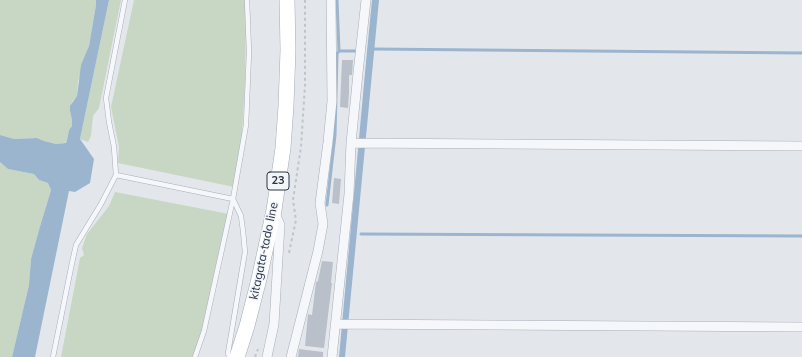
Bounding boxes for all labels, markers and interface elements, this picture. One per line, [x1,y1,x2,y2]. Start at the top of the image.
road number: 23 [267,172,289,190]
street label: kitagata-tado line [247,201,281,301]

